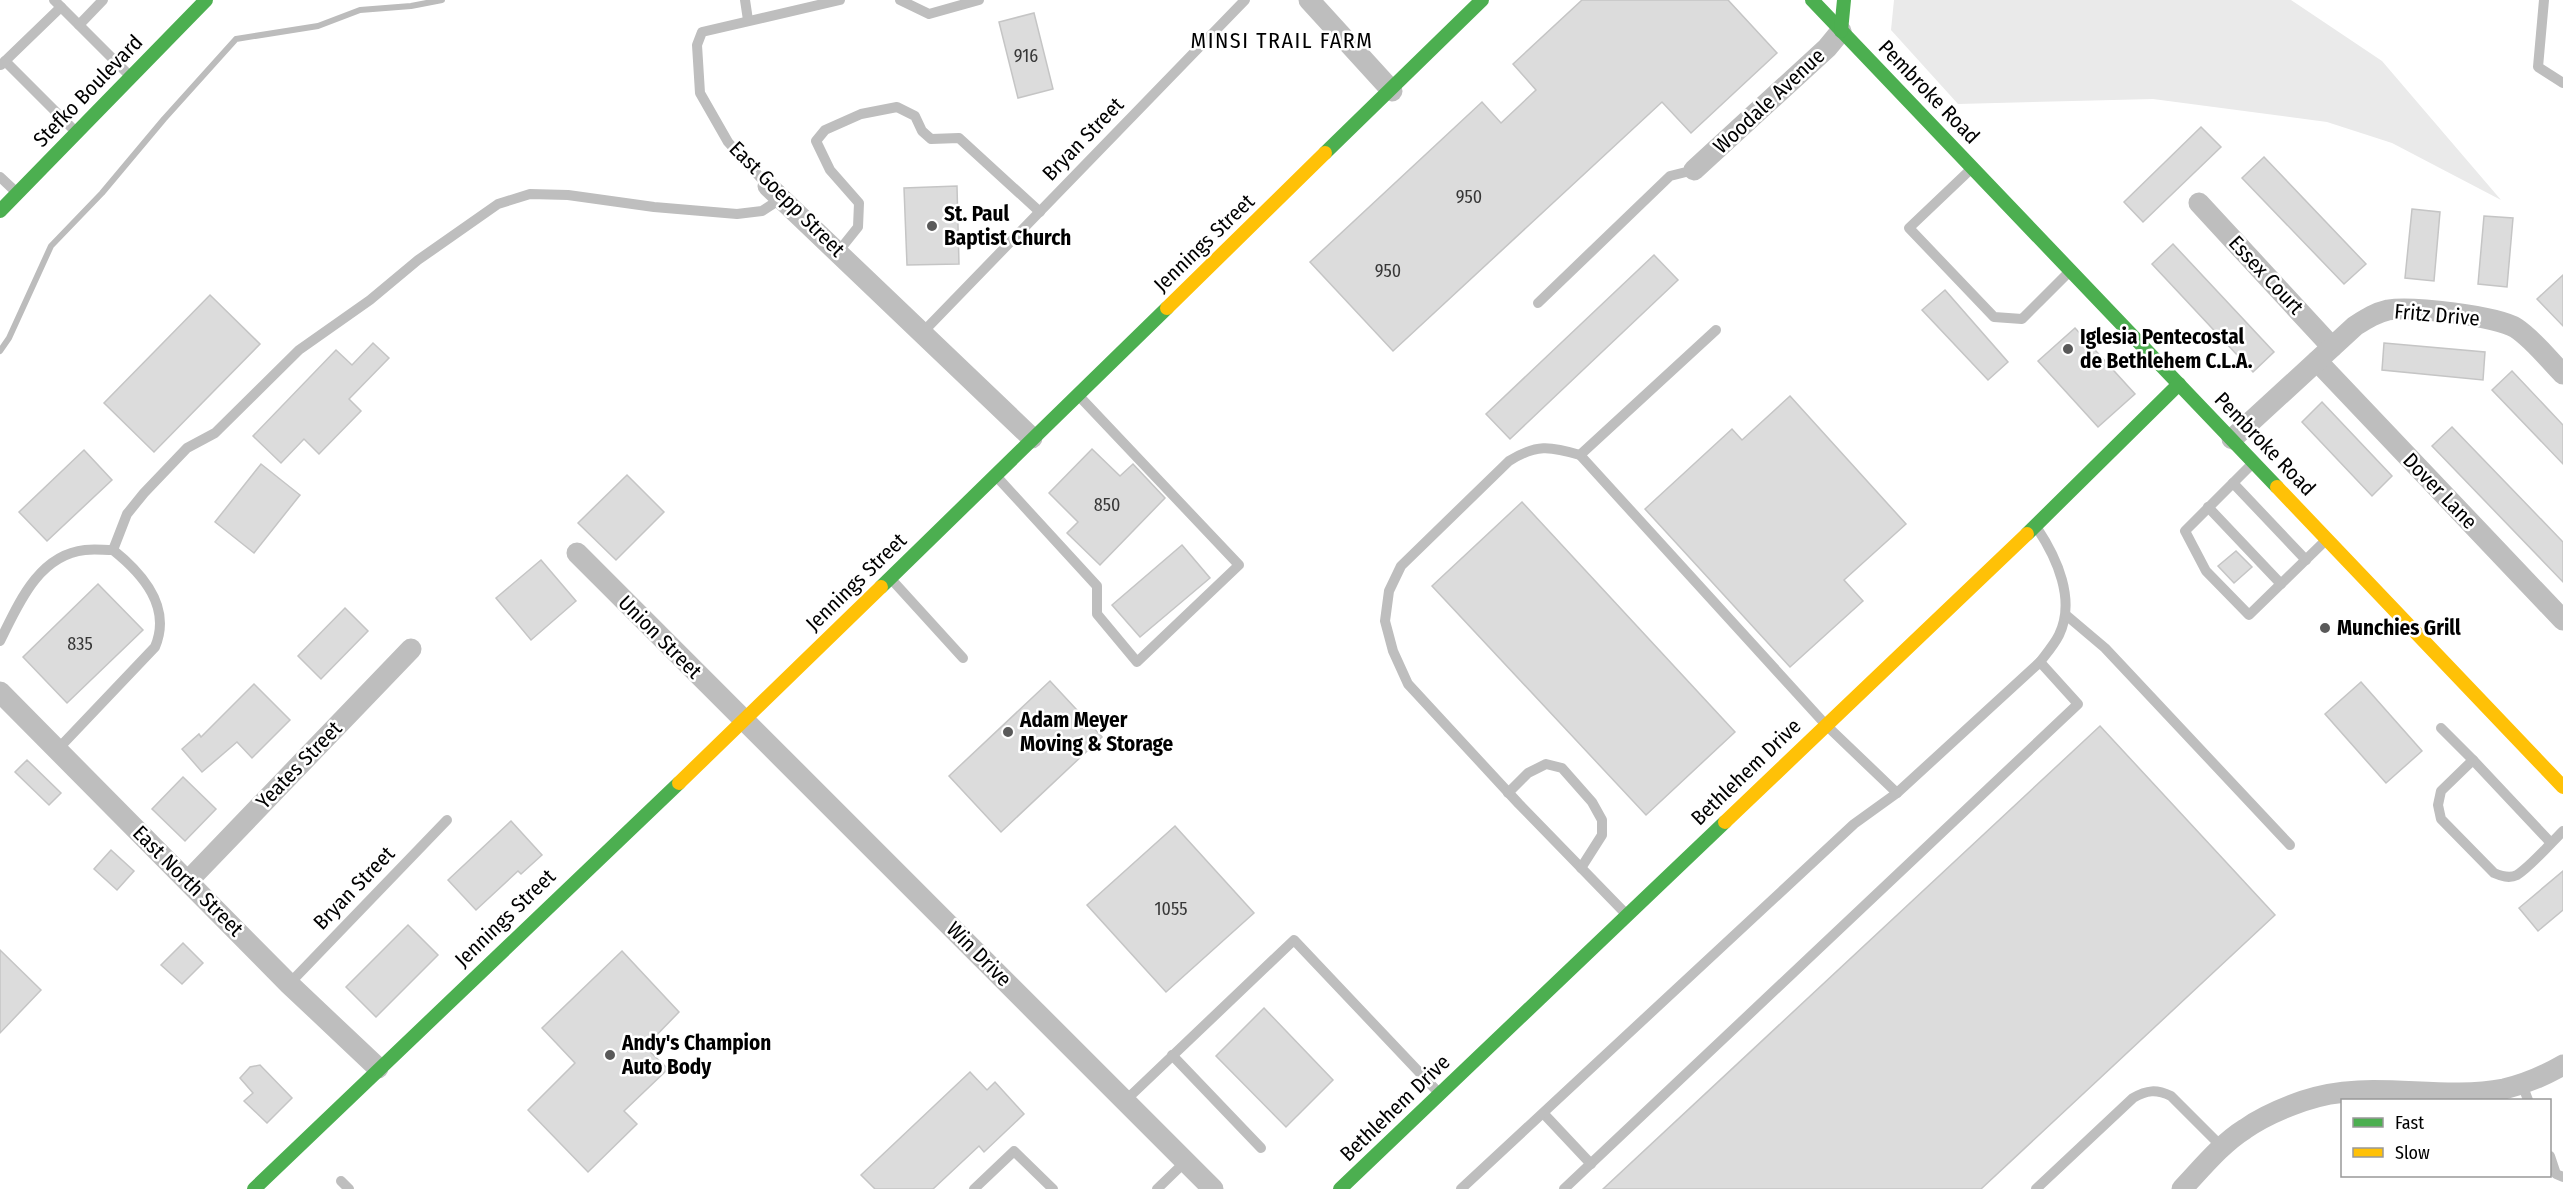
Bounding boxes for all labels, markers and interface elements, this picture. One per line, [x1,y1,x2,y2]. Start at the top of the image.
district label: MINSI TRAIL FARM [1191,27,1373,54]
street label: Stefko Boulevard [28,29,148,153]
street label: Pembroke Road [1873,35,1985,149]
street label: Woodale Avenue [1708,43,1830,159]
house number: 916 [1014,45,1038,67]
street label: Bryan Street [1037,92,1129,186]
street label: East Goepp Street [724,136,850,262]
house number: 950 [1456,186,1482,208]
street label: Jennings Street [1148,188,1260,297]
place label: St. Paul Baptist Church [944,201,1071,251]
marker: St. Paul Baptist Church [925,219,939,233]
street label: Essex Court [2223,230,2309,320]
house number: 950 [1375,260,1401,282]
street label: Fritz Drive [2393,298,2481,332]
place label: Iglesia Pentecostal de Bethlehem C.L.A. [2080,324,2253,374]
marker: Iglesia Pentecostal de Bethlehem C.L.A. [2061,342,2075,356]
street label: Pembroke Road [2209,387,2321,501]
street label: Dover Lane [2397,447,2483,535]
house number: 850 [1094,494,1120,516]
street label: Jennings Street [800,527,912,636]
street label: Union Street [613,590,707,684]
place label: Munchies Grill [2337,615,2461,641]
marker: Munchies Grill [2318,621,2332,635]
house number: 835 [67,633,93,655]
place label: Adam Meyer Moving & Storage [1019,707,1174,757]
street label: Bethlehem Drive [1686,713,1806,831]
street label: Yeates Street [251,716,347,814]
marker: Adam Meyer Moving & Storage [1001,725,1015,739]
street label: East North Street [127,820,249,942]
street label: Bryan Street [308,841,400,935]
street label: Jennings Street [449,863,561,972]
house number: 1055 [1155,898,1187,920]
street label: Win Drive [941,916,1017,992]
place label: Andy's Champion Auto Body [621,1030,771,1080]
marker: Andy's Champion Auto Body [603,1048,617,1062]
street label: Bethlehem Drive [1335,1049,1455,1167]
legend [2341,1099,2551,1177]
text: Fast [2395,1112,2424,1134]
text: Slow [2395,1142,2430,1164]

